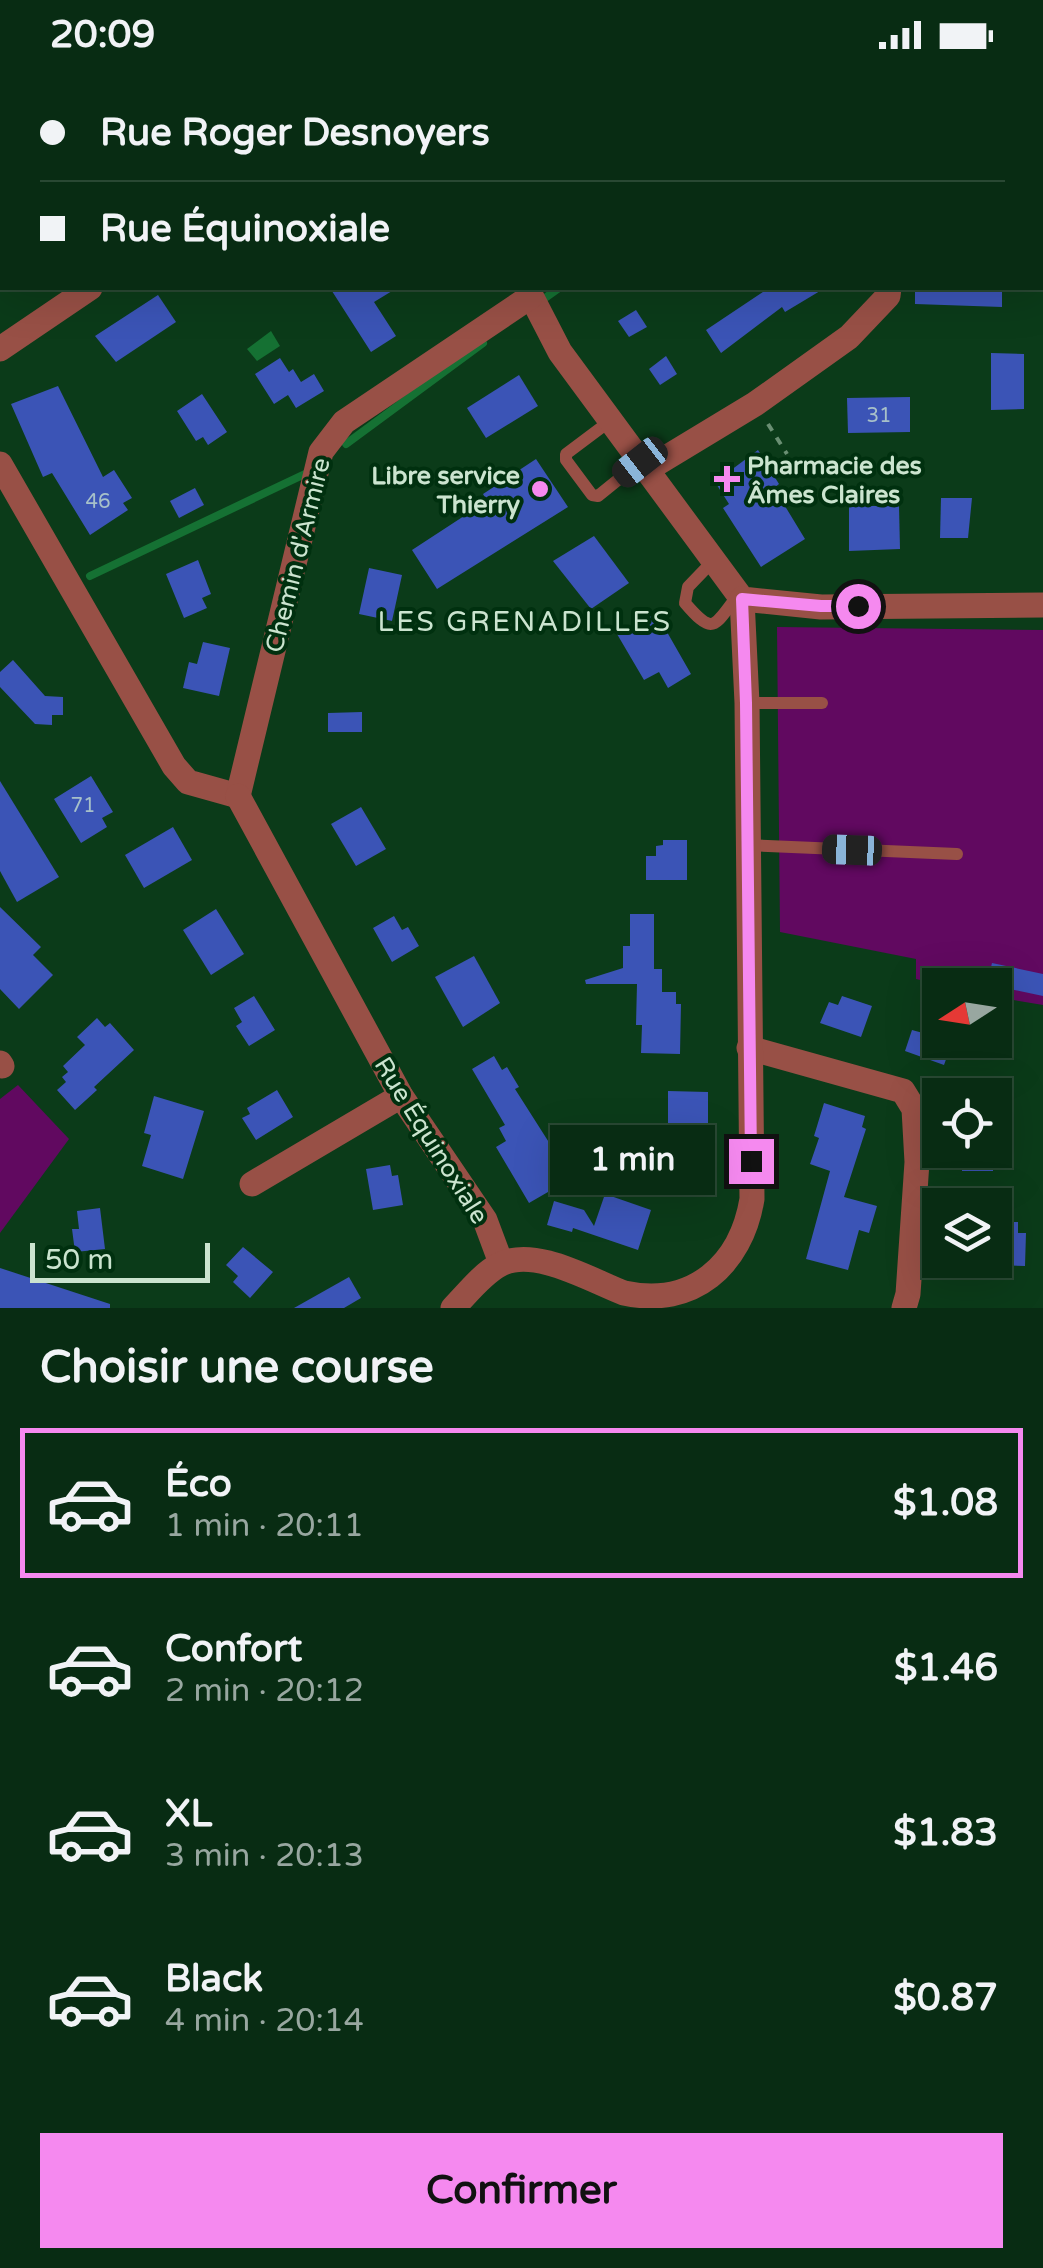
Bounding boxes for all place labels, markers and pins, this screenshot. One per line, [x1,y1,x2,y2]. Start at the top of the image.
place label: Pharmacie des Âmes Claires [747,451,922,510]
place label: Libre service Thierry [371,461,521,520]
marker: Pharmacie des Âmes Claires [716,468,738,490]
marker: Libre service Thierry [529,478,551,500]

